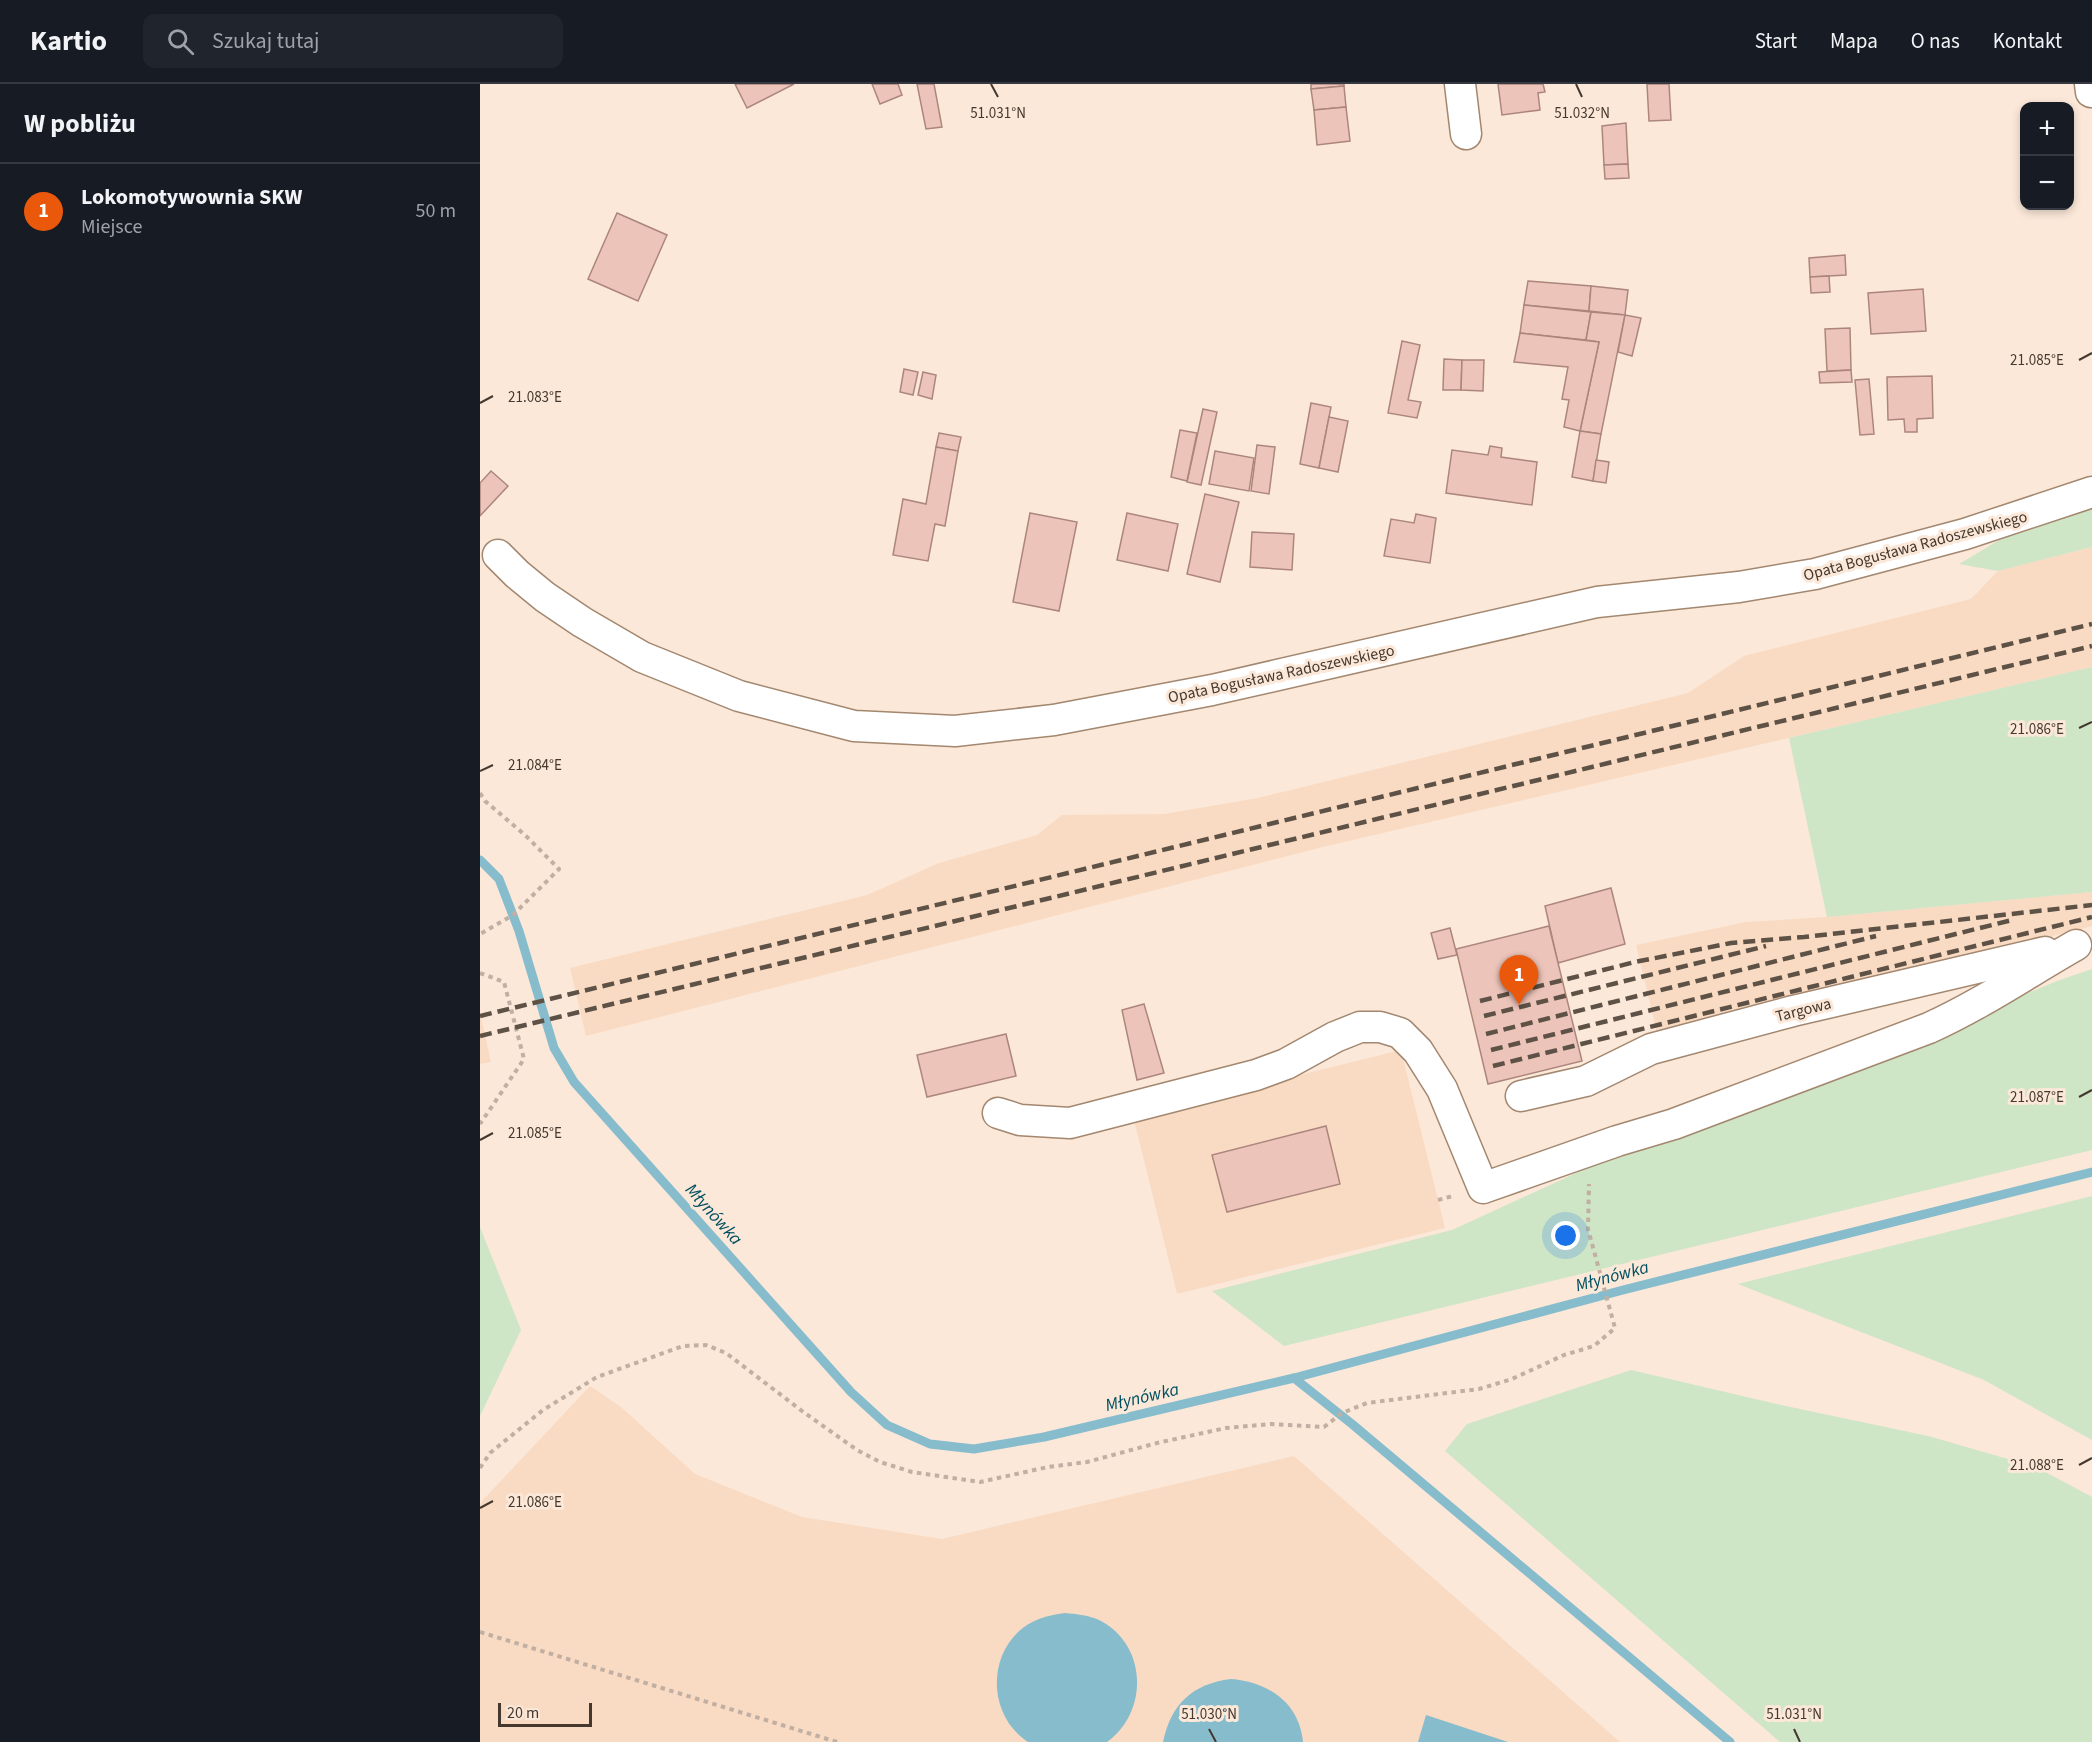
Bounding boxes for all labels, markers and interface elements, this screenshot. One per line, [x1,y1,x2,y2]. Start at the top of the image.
search box [143,14,563,68]
text: Kartio [30,21,107,61]
icon: search [164,25,197,58]
text: Szukaj tutaj [212,25,319,57]
text: Start [1755,26,1797,56]
text: Mapa [1830,26,1878,56]
text: O nas [1911,26,1960,56]
text: Kontakt [1993,26,2062,56]
map controls [2020,102,2074,210]
button: + [2020,102,2074,156]
text: 51.031°N [970,103,1026,124]
text: 51.032°N [1554,103,1610,124]
text: W pobliżu [24,105,136,142]
button: − [2020,156,2074,210]
text: Lokomotywownia SKW [81,181,302,213]
text: 1 [38,197,49,225]
text: 50 m [416,197,456,225]
text: Miejsce [81,213,142,241]
text: 21.085°E [2010,350,2064,371]
text: 21.083°E [508,387,562,408]
street label: Opata Bogusława Radoszewskiego [1801,505,2030,586]
street label: Opata Bogusława Radoszewskiego [1166,639,1396,709]
text: 21.086°E [2010,719,2064,740]
text: 21.084°E [508,755,562,776]
pin: 1 [1500,956,1538,1005]
street label: Targowa [1773,992,1833,1028]
text: 21.087°E [2010,1087,2064,1108]
text: 21.085°E [508,1123,562,1144]
water label: Młynówka [679,1178,748,1251]
your location [1551,1221,1580,1250]
water label: Młynówka [1573,1255,1652,1298]
water label: Młynówka [1103,1377,1182,1418]
text: 21.088°E [2010,1455,2064,1476]
text: 21.086°E [508,1492,562,1513]
scale bar [498,1700,592,1728]
text: 20 m [507,1702,539,1724]
text: 51.030°N [1181,1704,1237,1725]
text: 51.031°N [1766,1704,1822,1725]

